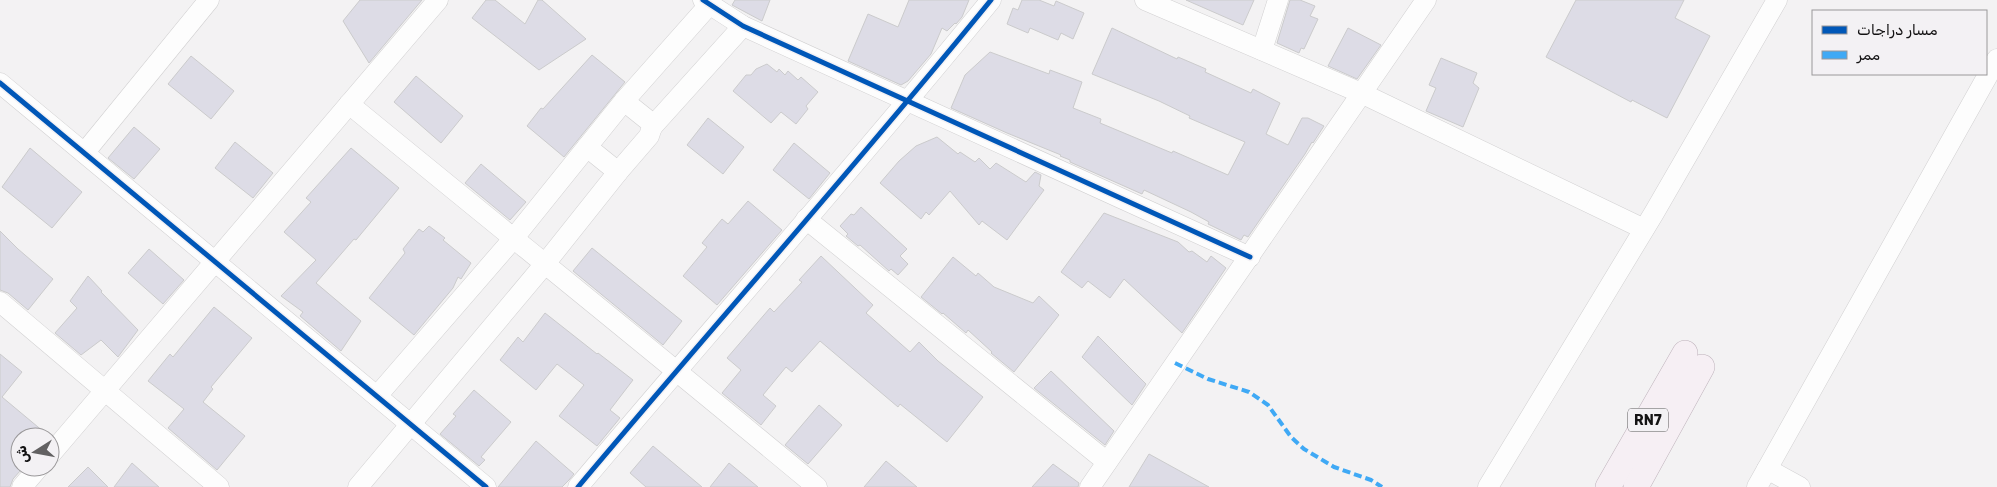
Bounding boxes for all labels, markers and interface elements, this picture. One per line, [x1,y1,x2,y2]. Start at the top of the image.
legend [1812,10,1987,75]
text: مسار دراجات [1857,21,1938,39]
text: ممر [1856,46,1880,64]
road number: RN7 [1628,408,1668,432]
north arrow [10,427,60,477]
text: ش [13,444,33,465]

